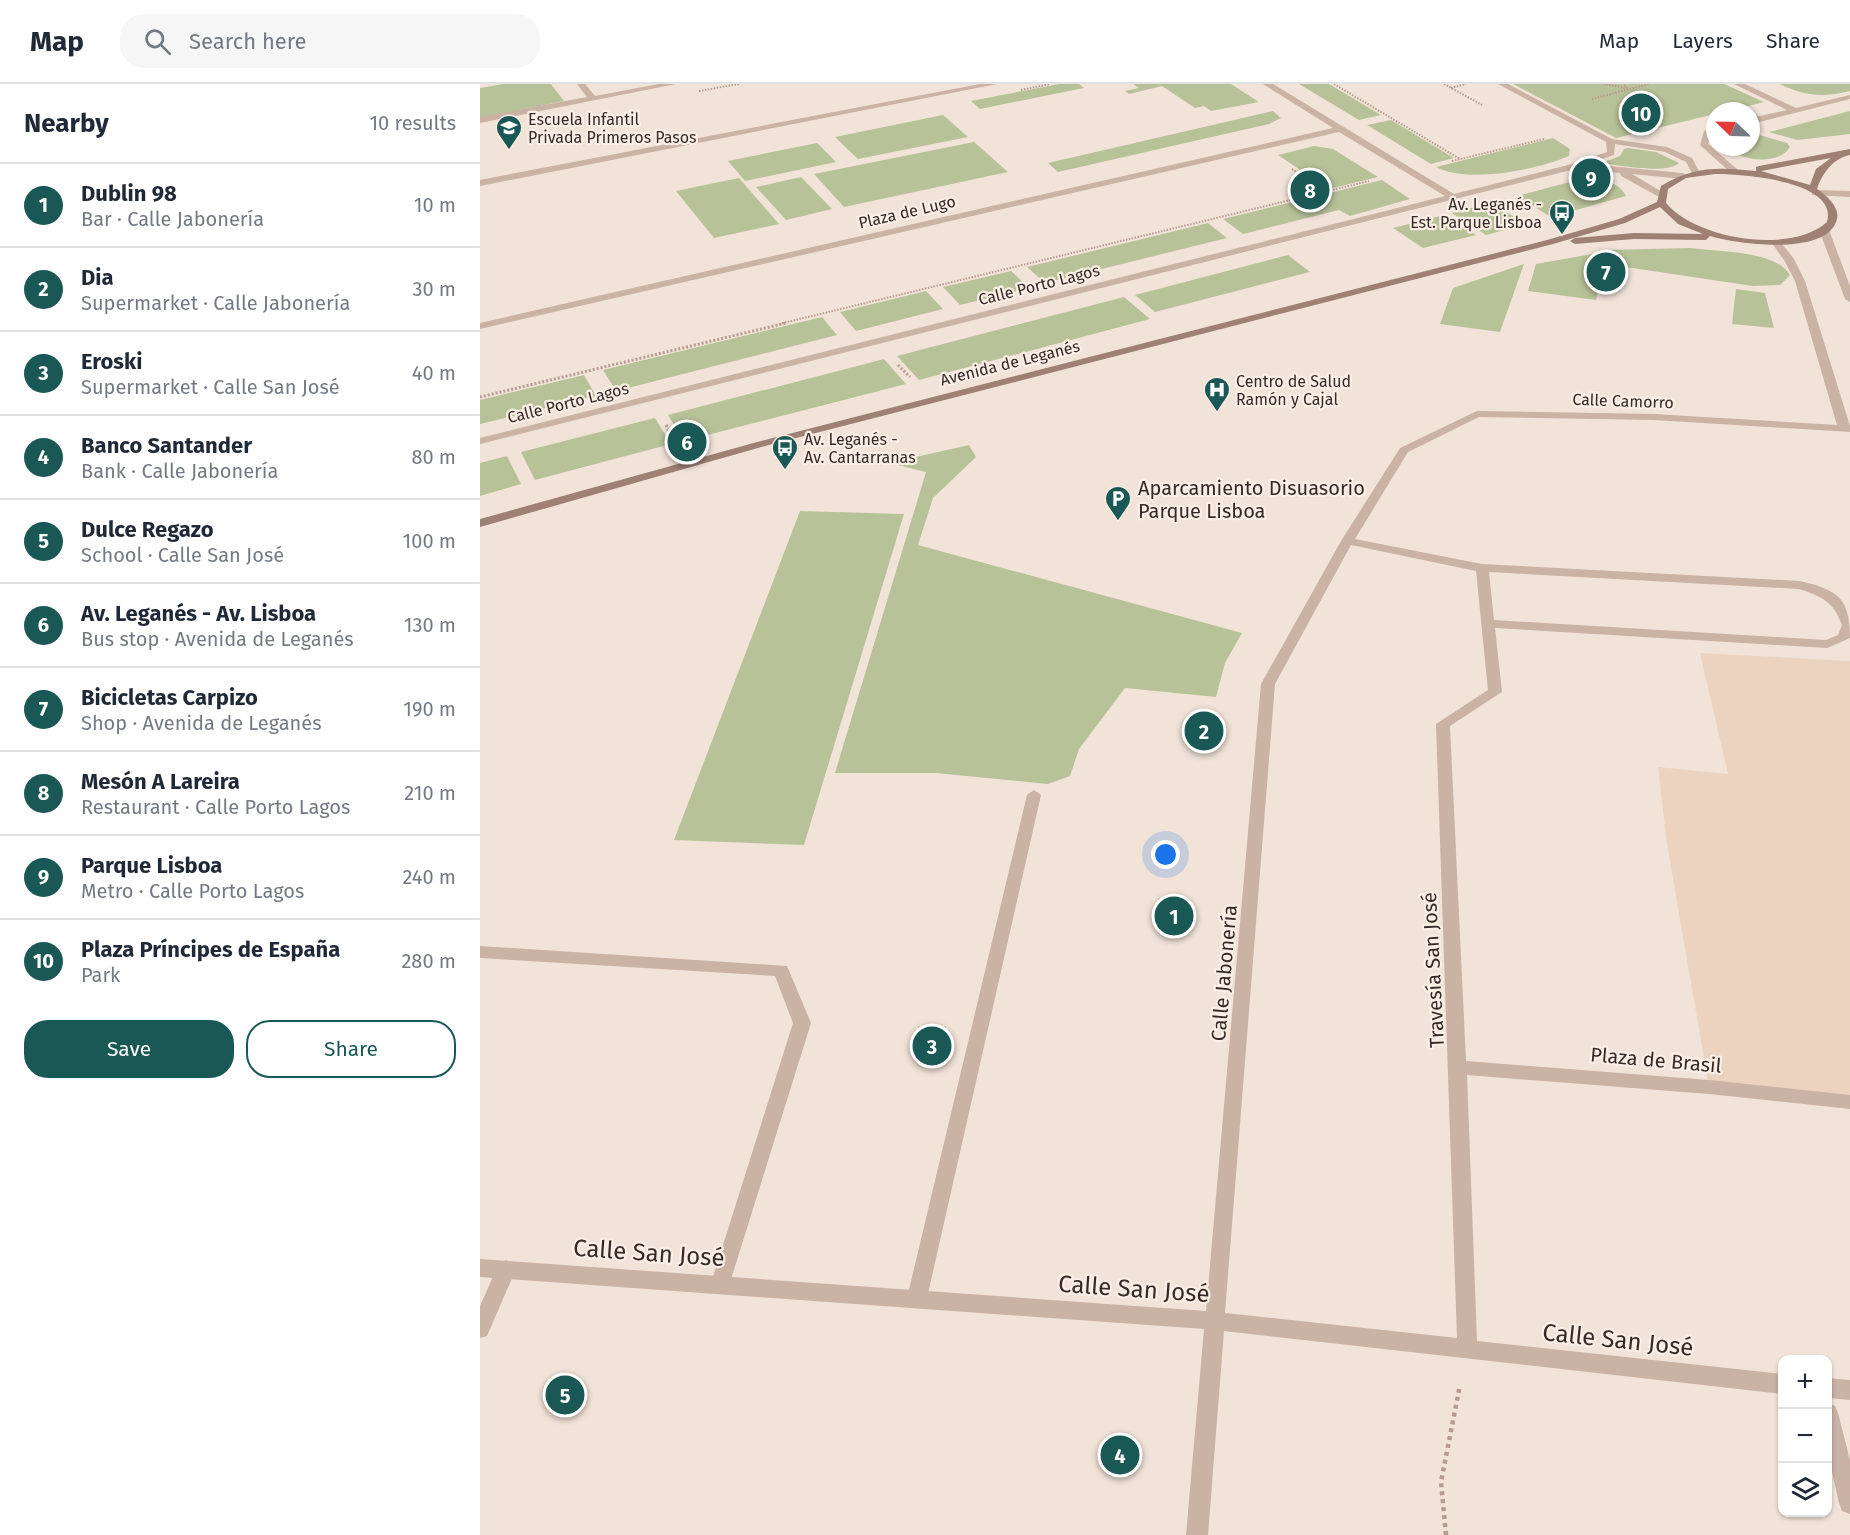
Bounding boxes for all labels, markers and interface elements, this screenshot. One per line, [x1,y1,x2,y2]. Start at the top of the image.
search box [120,14,540,68]
text: Map [30,25,84,58]
icon: search [141,25,174,58]
text: Search here [189,28,307,55]
text: Map [1599,28,1639,54]
text: Layers [1672,28,1733,54]
text: Share [1766,28,1820,54]
pin: 10 [1622,90,1660,135]
north arrow [1706,102,1760,156]
text: Nearby [24,108,109,139]
place label: Escuela Infantil Privada Primeros Pasos [528,110,697,147]
text: 10 results [369,111,456,135]
school or university icon: Escuela Infantil Privada Primeros Pasos [494,113,524,151]
pin: 9 [1572,156,1610,200]
pin: 8 [1290,168,1330,212]
text: Dublin 98 [81,180,177,207]
street label: Plaza de Lugo [857,192,957,232]
text: 1 [39,193,48,217]
text: 10 m [414,193,456,217]
place label: Av. Leganés - Est. Parque Lisboa [1410,195,1542,232]
bus stop icon: Av. Leganés - Est. Parque Lisboa [1547,198,1577,236]
text: Bar · Calle Jabonería [81,207,264,231]
pin: 7 [1586,250,1626,294]
street label: Calle Porto Lagos [976,261,1102,309]
text: Dia [81,264,114,291]
text: 2 [38,277,49,301]
text: 30 m [412,277,456,301]
text: Supermarket · Calle Jabonería [81,291,350,315]
street label: Avenida de Leganés [938,336,1082,390]
text: Eroski [81,348,142,375]
text: 3 [38,361,49,385]
text: 40 m [412,361,456,385]
place label: Centro de Salud Ramón y Cajal [1236,372,1351,409]
text: Supermarket · Calle San José [81,375,340,399]
hospital icon: Centro de Salud Ramón y Cajal [1202,375,1232,413]
street label: Calle Porto Lagos [505,379,631,427]
street label: Calle Camorro [1572,390,1674,412]
pin: 6 [668,420,706,464]
place label: Av. Leganés - Av. Cantarranas [804,430,916,467]
text: Banco Santander [81,432,252,459]
bus stop icon: Av. Leganés - Av. Cantarranas [770,433,800,471]
text: 4 [38,445,49,469]
text: 80 m [411,445,456,469]
text: Bank · Calle Jabonería [81,459,278,483]
place label: Aparcamiento Disuasorio Parque Lisboa [1138,476,1365,523]
parking icon: Aparcamiento Disuasorio Parque Lisboa [1103,484,1133,522]
text: Dulce Regazo [81,516,214,543]
text: 5 [38,529,49,553]
text: 100 m [403,529,456,553]
text: School · Calle San José [81,543,284,567]
text: Av. Leganés - Av. Lisboa [81,600,316,627]
text: 6 [38,613,49,637]
text: 130 m [404,613,456,637]
text: Bus stop · Avenida de Leganés [81,627,354,651]
text: Bicicletas Carpizo [81,684,258,711]
text: 7 [39,697,48,721]
text: 190 m [403,697,456,721]
pin: 2 [1184,708,1224,754]
text: Shop · Avenida de Leganés [81,711,322,735]
text: Mesón A Lareira [81,768,240,795]
text: 8 [38,781,49,805]
text: 210 m [404,781,456,805]
text: Restaurant · Calle Porto Lagos [81,795,350,819]
your location [1151,840,1180,869]
text: Parque Lisboa [81,852,222,879]
text: 9 [38,865,49,889]
text: 240 m [402,865,456,889]
text: Metro · Calle Porto Lagos [81,879,304,903]
street label: Travesía San José [1417,891,1449,1049]
pin: 1 [1154,894,1194,938]
street label: Calle Jabonería [1206,904,1242,1042]
text: Plaza Príncipes de España [81,936,340,963]
text: 10 [33,949,54,973]
text: 280 m [401,949,456,973]
text: Park [81,963,120,987]
button: Save [24,1020,234,1078]
button: Share [246,1020,456,1078]
pin: 3 [912,1024,952,1068]
street label: Plaza de Brasil [1589,1042,1723,1078]
street label: Calle San José [572,1234,726,1272]
street label: Calle San José [1057,1270,1211,1308]
street label: Calle San José [1541,1318,1695,1362]
map controls [1778,1355,1832,1517]
button: + [1778,1355,1832,1409]
pin: 5 [546,1372,584,1418]
button: − [1778,1409,1832,1463]
pin: 4 [1100,1432,1140,1478]
button: layers [1778,1463,1832,1517]

